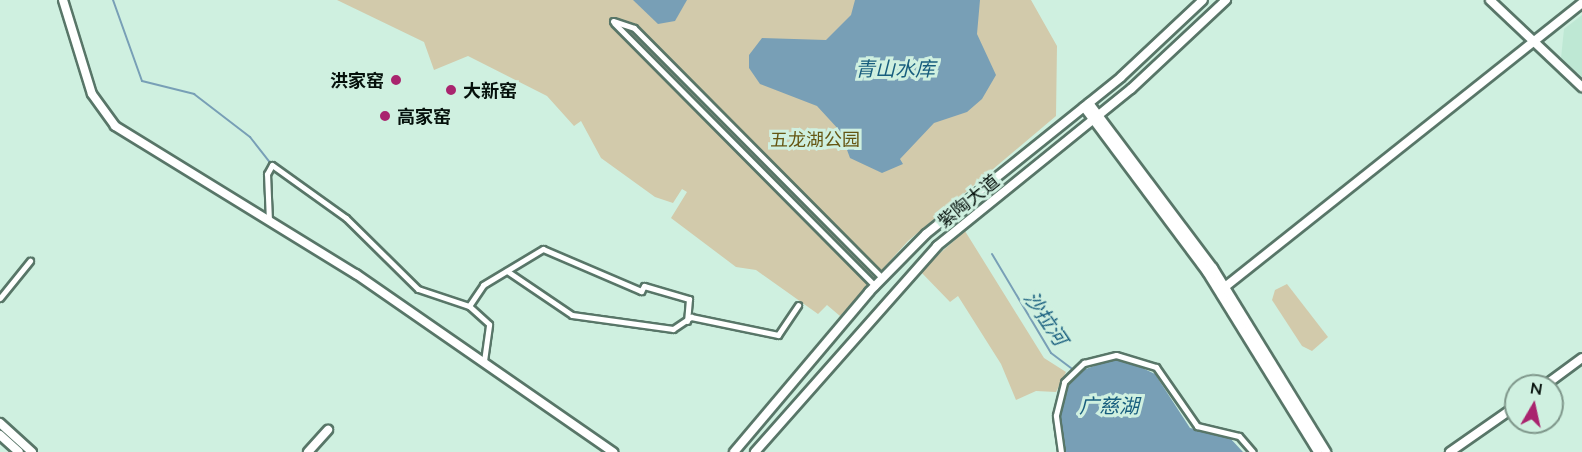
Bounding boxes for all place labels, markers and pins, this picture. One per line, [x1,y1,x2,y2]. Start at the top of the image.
place label: 洪家窑 [330,69,384,91]
marker: 洪家窑 [389,73,403,87]
place label: 大新窑 [463,79,517,101]
marker: 大新窑 [444,83,458,97]
place label: 高家窑 [397,105,451,127]
marker: 高家窑 [378,109,392,123]

